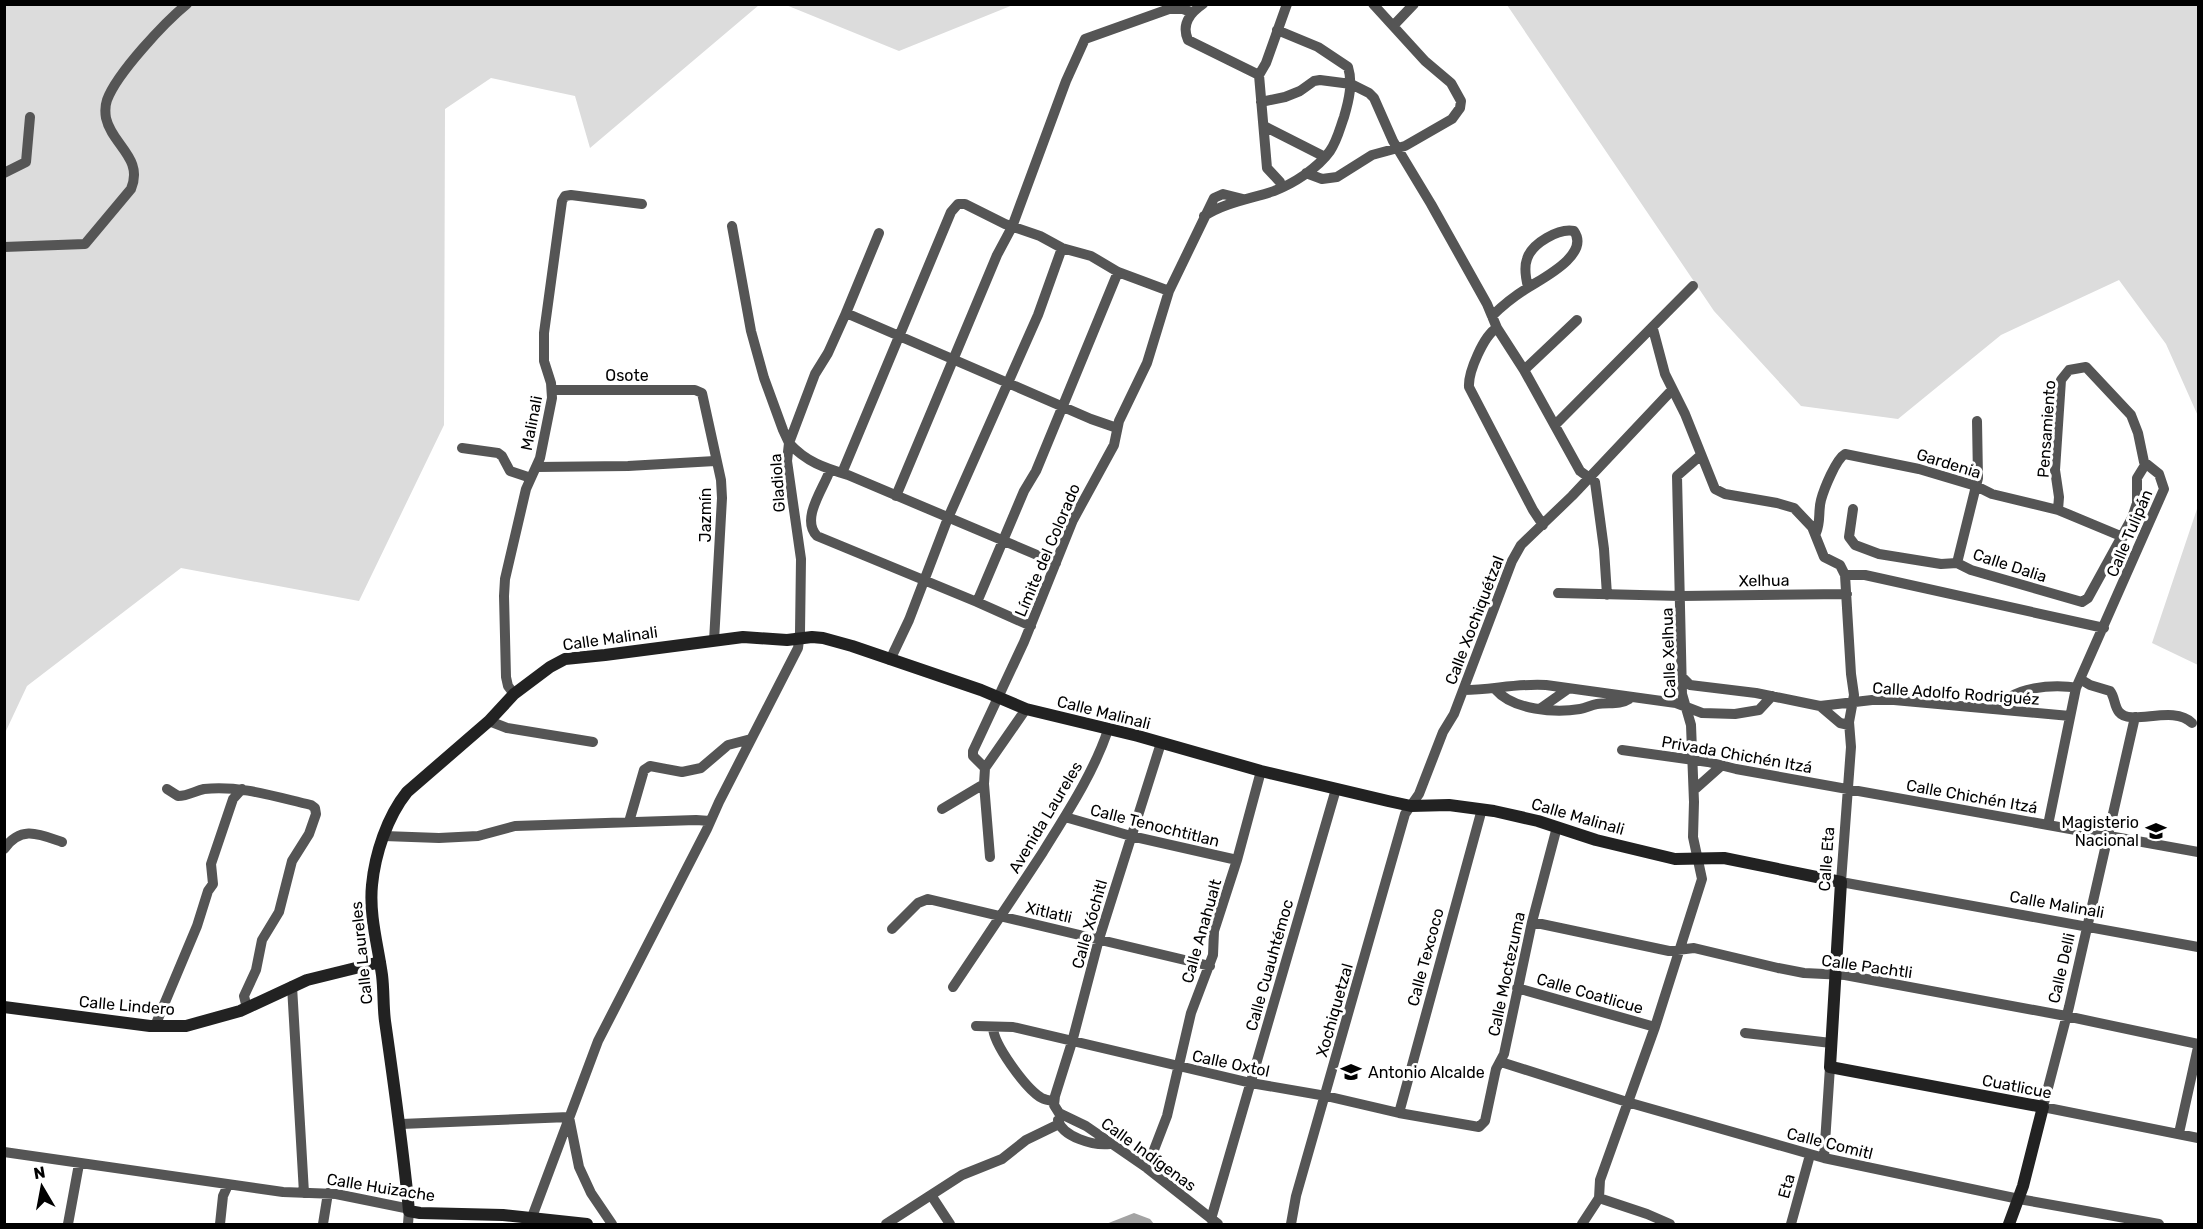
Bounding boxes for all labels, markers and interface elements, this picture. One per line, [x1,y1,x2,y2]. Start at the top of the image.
street label: Osote [605,366,649,385]
street label: Pensamiento [2034,380,2059,479]
street label: Malinali [517,394,546,452]
street label: Gardenia [1914,445,1983,482]
street label: Gladiola [766,453,789,513]
street label: Límite del Colorado [1011,481,1084,620]
street label: Calle Tulipán [2103,487,2156,580]
street label: Jazmín [696,488,715,542]
street label: Calle Dalia [1970,545,2049,586]
street label: Calle Xochiquétzal [1441,553,1508,687]
street label: Xelhua [1738,571,1790,590]
street label: Calle Xelhua [1657,607,1680,699]
street label: Calle Malinali [561,622,659,655]
street label: Calle Adolfo Rodriguéz [1872,678,2040,709]
street label: Calle Malinali [1055,692,1153,733]
street label: Privada Chichén Itzá [1660,732,1814,777]
street label: Avenida Laureles [1005,758,1086,877]
street label: Calle Chichén Itzá [1905,776,2039,817]
street label: Calle Malinali [1529,794,1626,839]
street label: Calle Tenochtitlan [1088,800,1221,851]
place label: Magisterio Nacional [2062,813,2139,850]
school or university icon: Magisterio Nacional [2144,819,2168,843]
street label: Calle Eta [1815,826,1838,892]
street label: Calle Xóchitl [1068,877,1111,971]
street label: Calle Anahualt [1178,877,1225,985]
street label: Calle Malinali [2008,887,2106,922]
street label: Calle Cuauhtémoc [1242,897,1297,1033]
street label: Xitlatli [1024,898,1074,927]
street label: Calle Laureles [347,900,376,1005]
street label: Calle Texcoco [1403,906,1448,1008]
street label: Calle Moctezuma [1484,910,1529,1038]
street label: Calle Delli [2044,931,2079,1005]
street label: Calle Pachtli [1820,951,1914,982]
street label: Xochiquetzal [1312,961,1357,1059]
street label: Calle Coatlicue [1534,969,1645,1018]
street label: Calle Lindero [78,992,176,1019]
street label: Calle Oxtol [1190,1046,1271,1081]
school or university icon: Antonio Alcalde [1339,1060,1363,1084]
place label: Antonio Alcalde [1368,1063,1485,1082]
street label: Cuatlicue [1980,1070,2053,1103]
street label: Calle Indígenas [1097,1114,1200,1195]
street label: Calle Comitl [1785,1124,1875,1163]
north arrow [12,1157,72,1217]
text: N [32,1162,47,1183]
street label: Calle Huizache [325,1170,437,1205]
street label: Eta [1774,1172,1799,1200]

